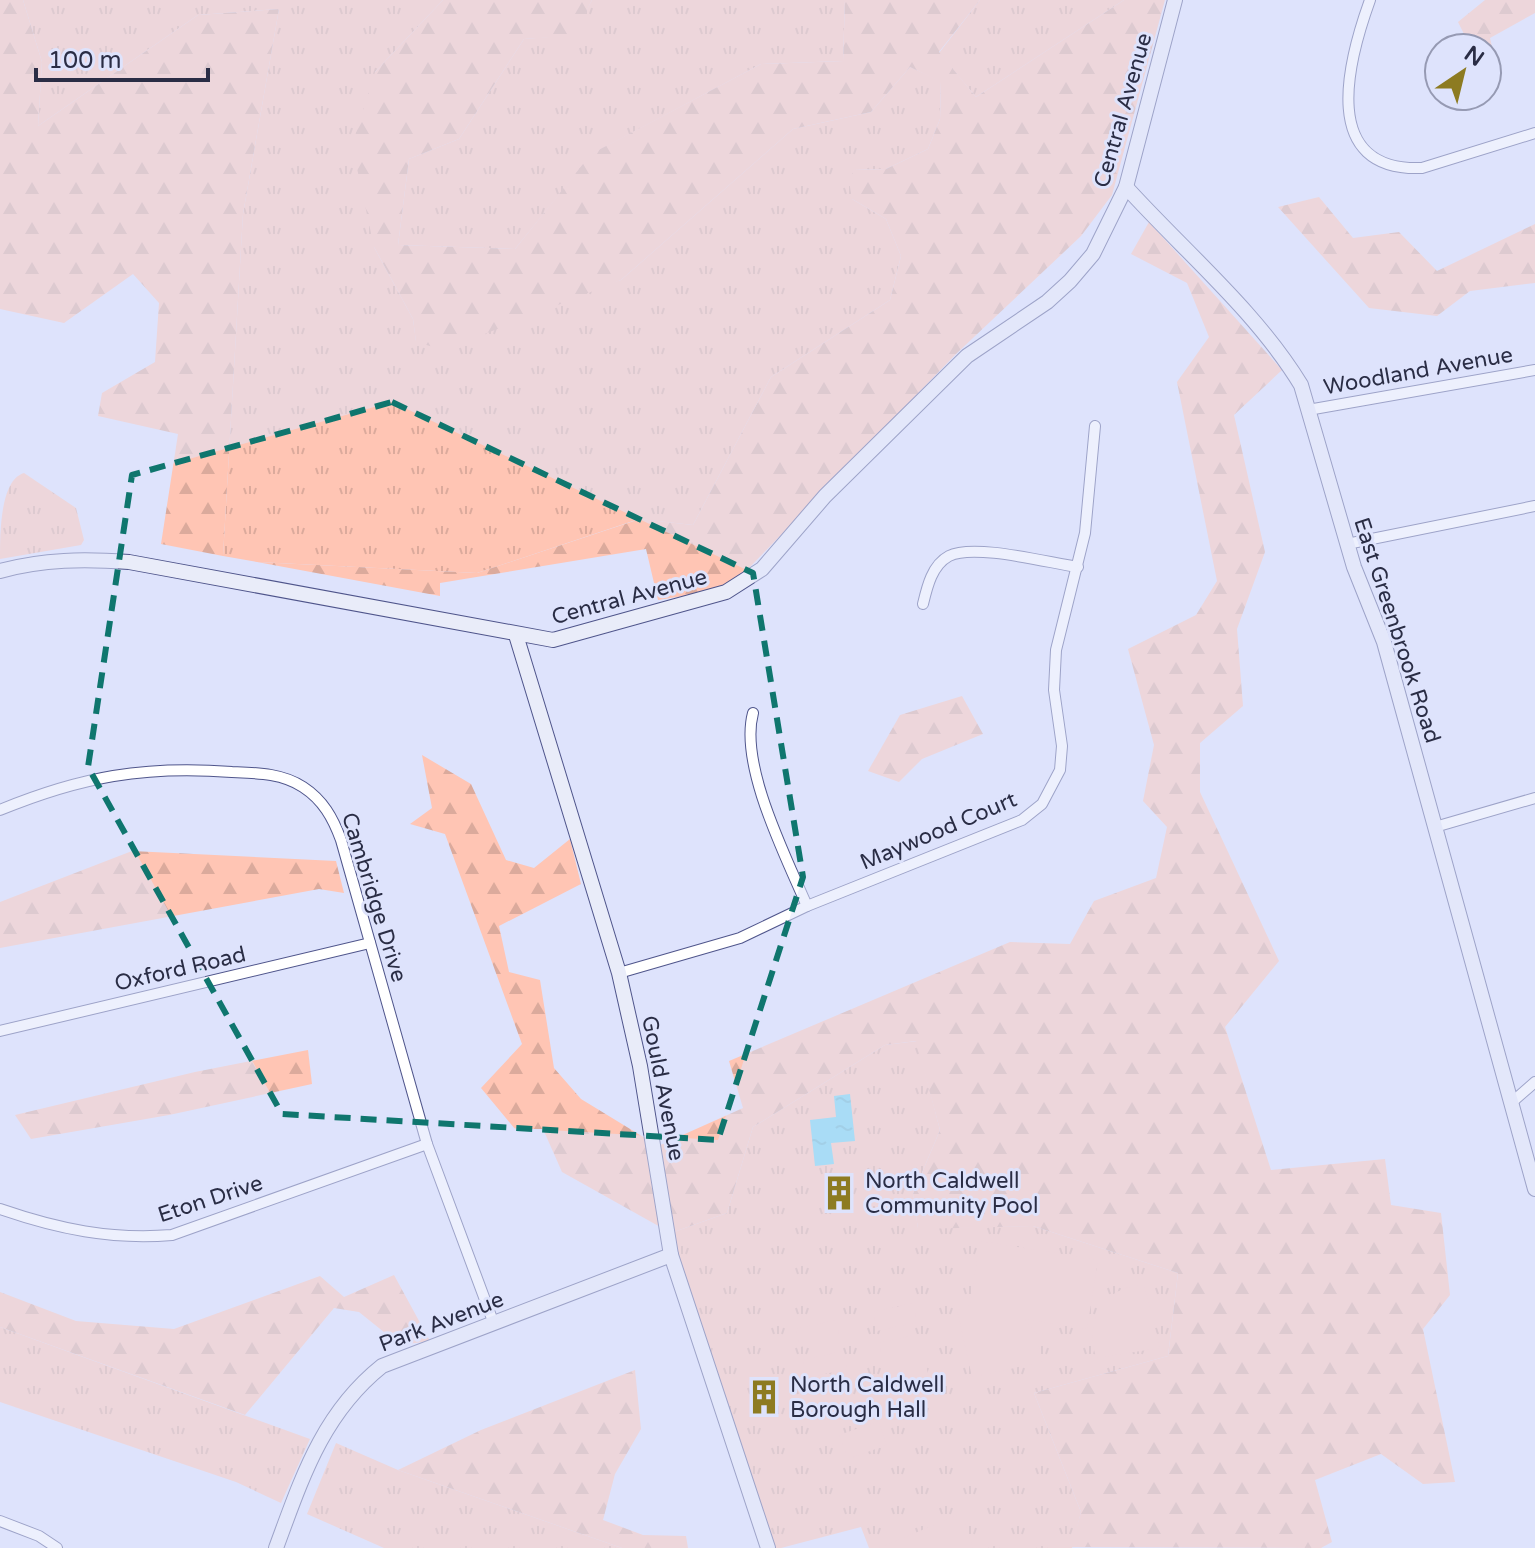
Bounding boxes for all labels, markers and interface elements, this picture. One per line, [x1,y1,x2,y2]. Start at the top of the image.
street label: Central Avenue [1088,30,1157,191]
scale bar [36,32,208,82]
north arrow [1423,32,1503,112]
text: N [1459,41,1489,72]
text: 100 m [48,46,122,75]
street label: Woodland Avenue [1322,342,1515,400]
street label: East Greenbrook Road [1348,514,1446,746]
street label: Central Avenue [549,564,710,630]
street label: Maywood Court [856,786,1021,876]
street label: Cambridge Drive [336,809,412,985]
street label: Oxford Road [112,941,248,997]
street label: Gould Avenue [636,1013,690,1163]
place label: North Caldwell Community Pool [865,1168,1038,1219]
street label: Eton Drive [155,1170,266,1228]
building icon: North Caldwell Community Pool [820,1174,858,1212]
street label: Park Avenue [375,1286,507,1358]
place label: North Caldwell Borough Hall [790,1372,944,1423]
building icon: North Caldwell Borough Hall [745,1378,783,1416]

